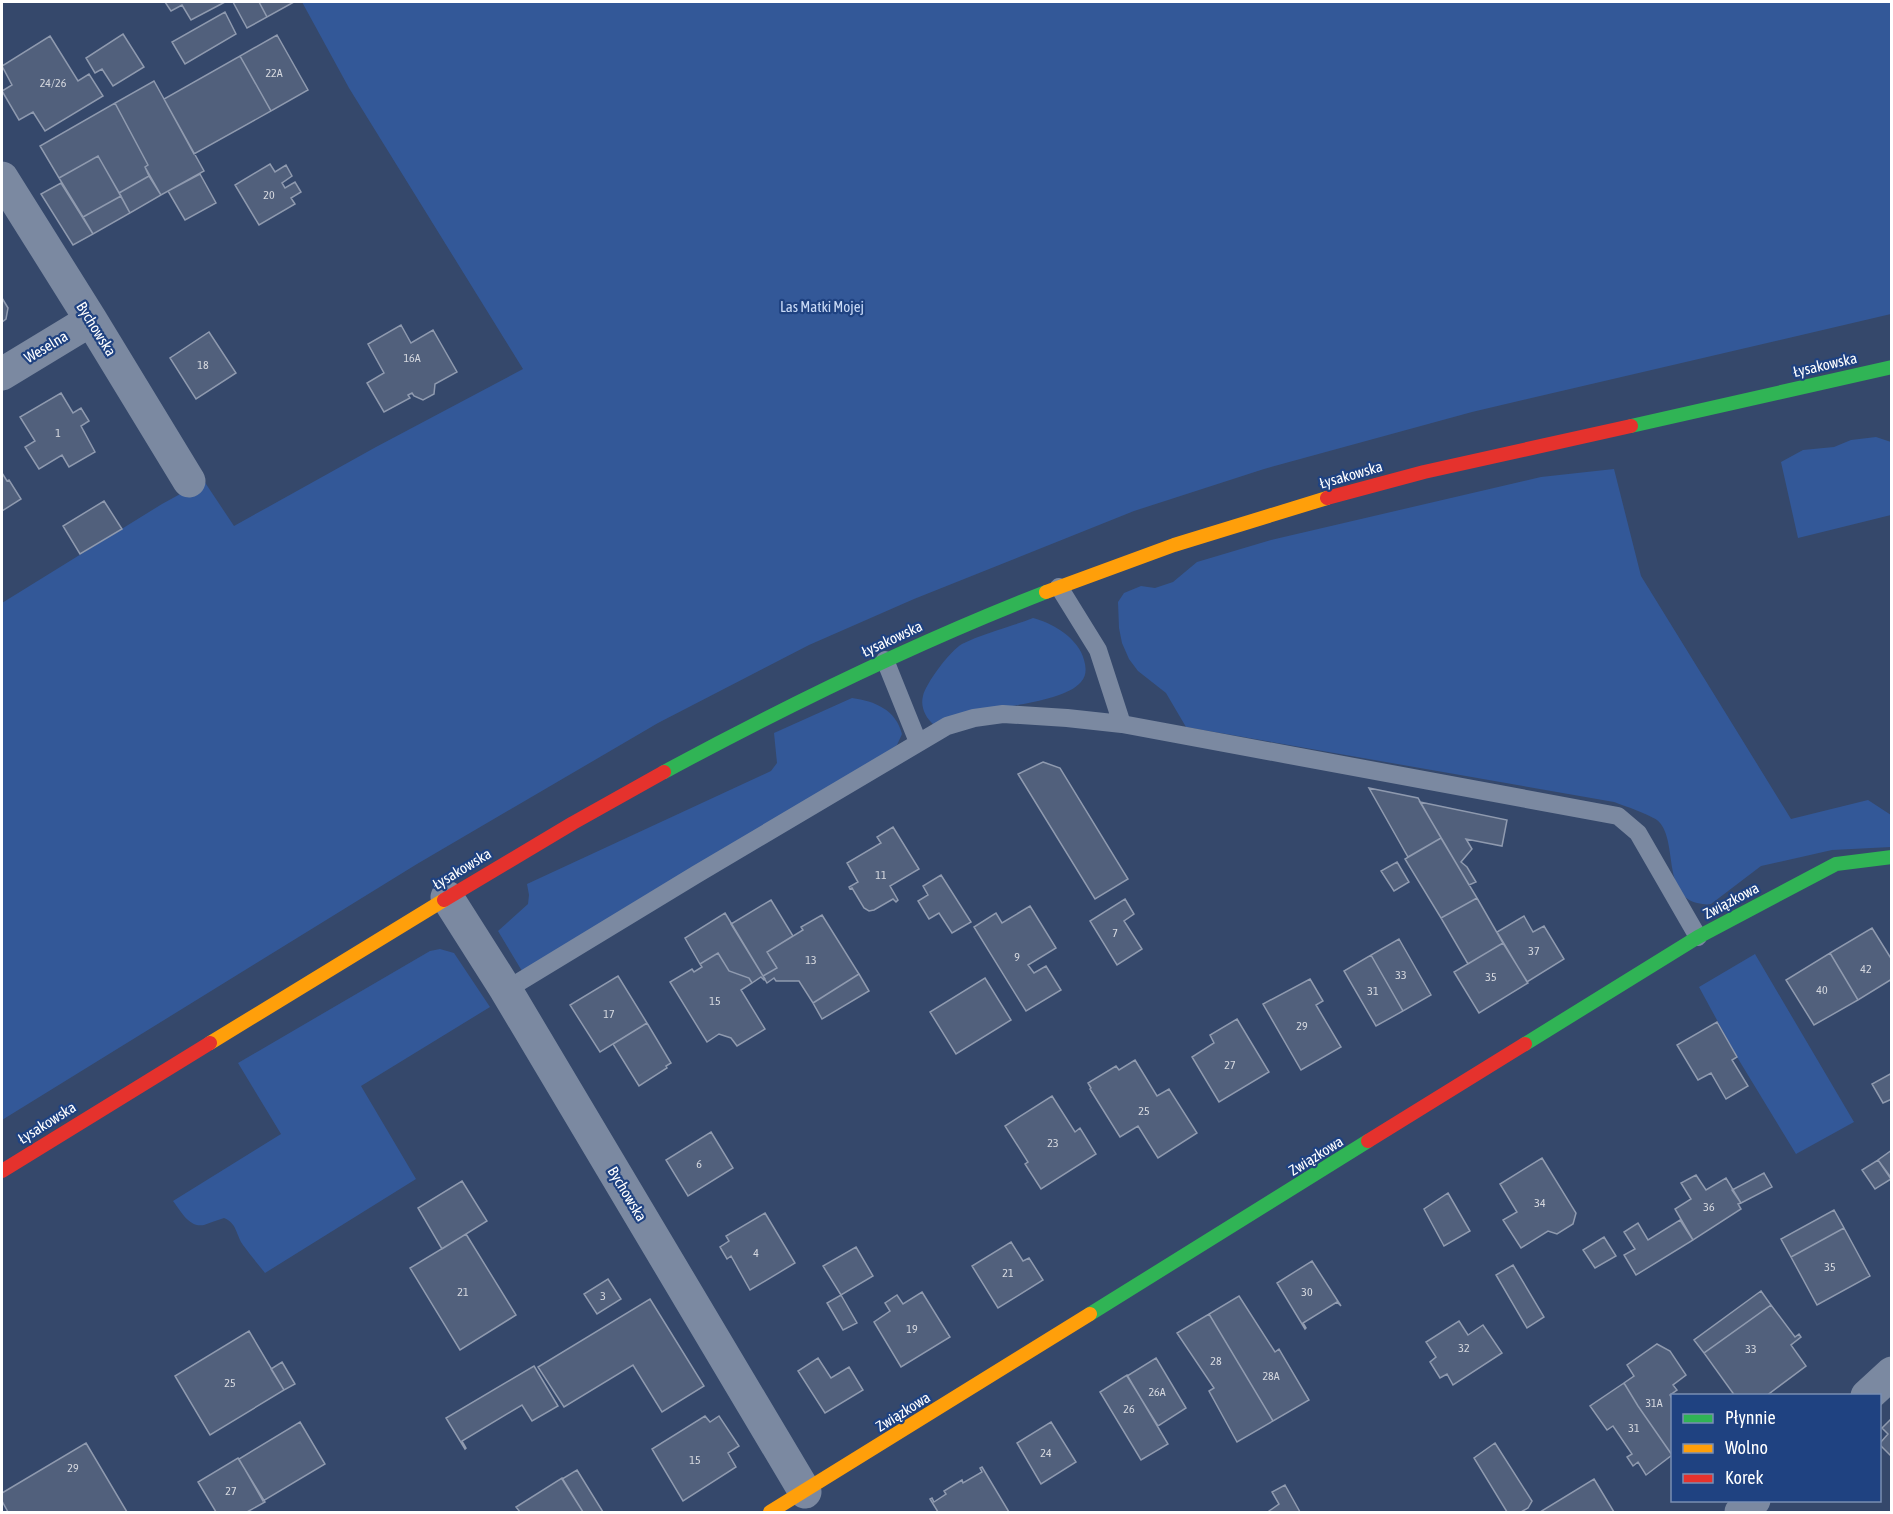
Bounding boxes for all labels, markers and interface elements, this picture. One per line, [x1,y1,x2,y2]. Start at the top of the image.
house number: 22A [265,66,283,80]
house number: 24/26 [40,76,67,90]
house number: 20 [263,188,275,202]
street label: Bychowska [73,298,120,359]
park label: Las Matki Mojej [780,298,864,315]
street label: Weselna [21,327,71,366]
street label: Łysakowska [1791,349,1858,380]
house number: 16A [403,351,421,365]
house number: 18 [197,358,209,372]
house number: 1 [55,426,61,440]
street label: Łysakowska [1317,457,1384,492]
street label: Łysakowska [859,617,925,660]
street label: Łysakowska [430,845,494,893]
house number: 11 [875,868,887,882]
street label: Związkowa [1700,879,1761,922]
house number: 7 [1112,926,1118,940]
house number: 37 [1528,944,1540,958]
house number: 9 [1014,950,1020,964]
house number: 13 [805,953,817,967]
house number: 42 [1860,962,1872,976]
house number: 33 [1395,968,1407,982]
house number: 35 [1485,970,1497,984]
house number: 40 [1816,983,1828,997]
house number: 31 [1367,984,1379,998]
house number: 15 [709,994,721,1008]
house number: 17 [603,1007,615,1021]
house number: 29 [1296,1019,1308,1033]
house number: 27 [1224,1058,1236,1072]
street label: Łysakowska [15,1098,79,1147]
house number: 25 [1138,1104,1150,1118]
street label: Związkowa [1286,1132,1346,1179]
house number: 23 [1047,1136,1059,1150]
house number: 6 [696,1157,702,1171]
street label: Bychowska [605,1163,650,1224]
house number: 34 [1534,1196,1546,1210]
house number: 36 [1703,1200,1715,1214]
house number: 4 [753,1246,759,1260]
house number: 35 [1824,1260,1836,1274]
house number: 21 [1002,1266,1014,1280]
house number: 21 [457,1285,469,1299]
house number: 30 [1301,1285,1313,1299]
house number: 3 [600,1289,606,1303]
house number: 19 [906,1322,918,1336]
house number: 32 [1458,1341,1470,1355]
house number: 33 [1745,1342,1757,1356]
house number: 28 [1210,1354,1222,1368]
house number: 28A [1262,1369,1280,1383]
house number: 25 [224,1376,236,1390]
house number: 26A [1148,1385,1166,1399]
street label: Związkowa [873,1388,933,1435]
legend [1671,1394,1881,1502]
house number: 31A [1645,1396,1663,1410]
house number: 26 [1123,1402,1135,1416]
text: Płynnie [1725,1407,1776,1428]
house number: 31 [1628,1421,1640,1435]
text: Wolno [1725,1437,1768,1458]
house number: 24 [1040,1446,1052,1460]
house number: 15 [689,1453,701,1467]
house number: 29 [67,1461,79,1475]
text: Korek [1725,1467,1763,1488]
house number: 27 [225,1484,237,1498]

